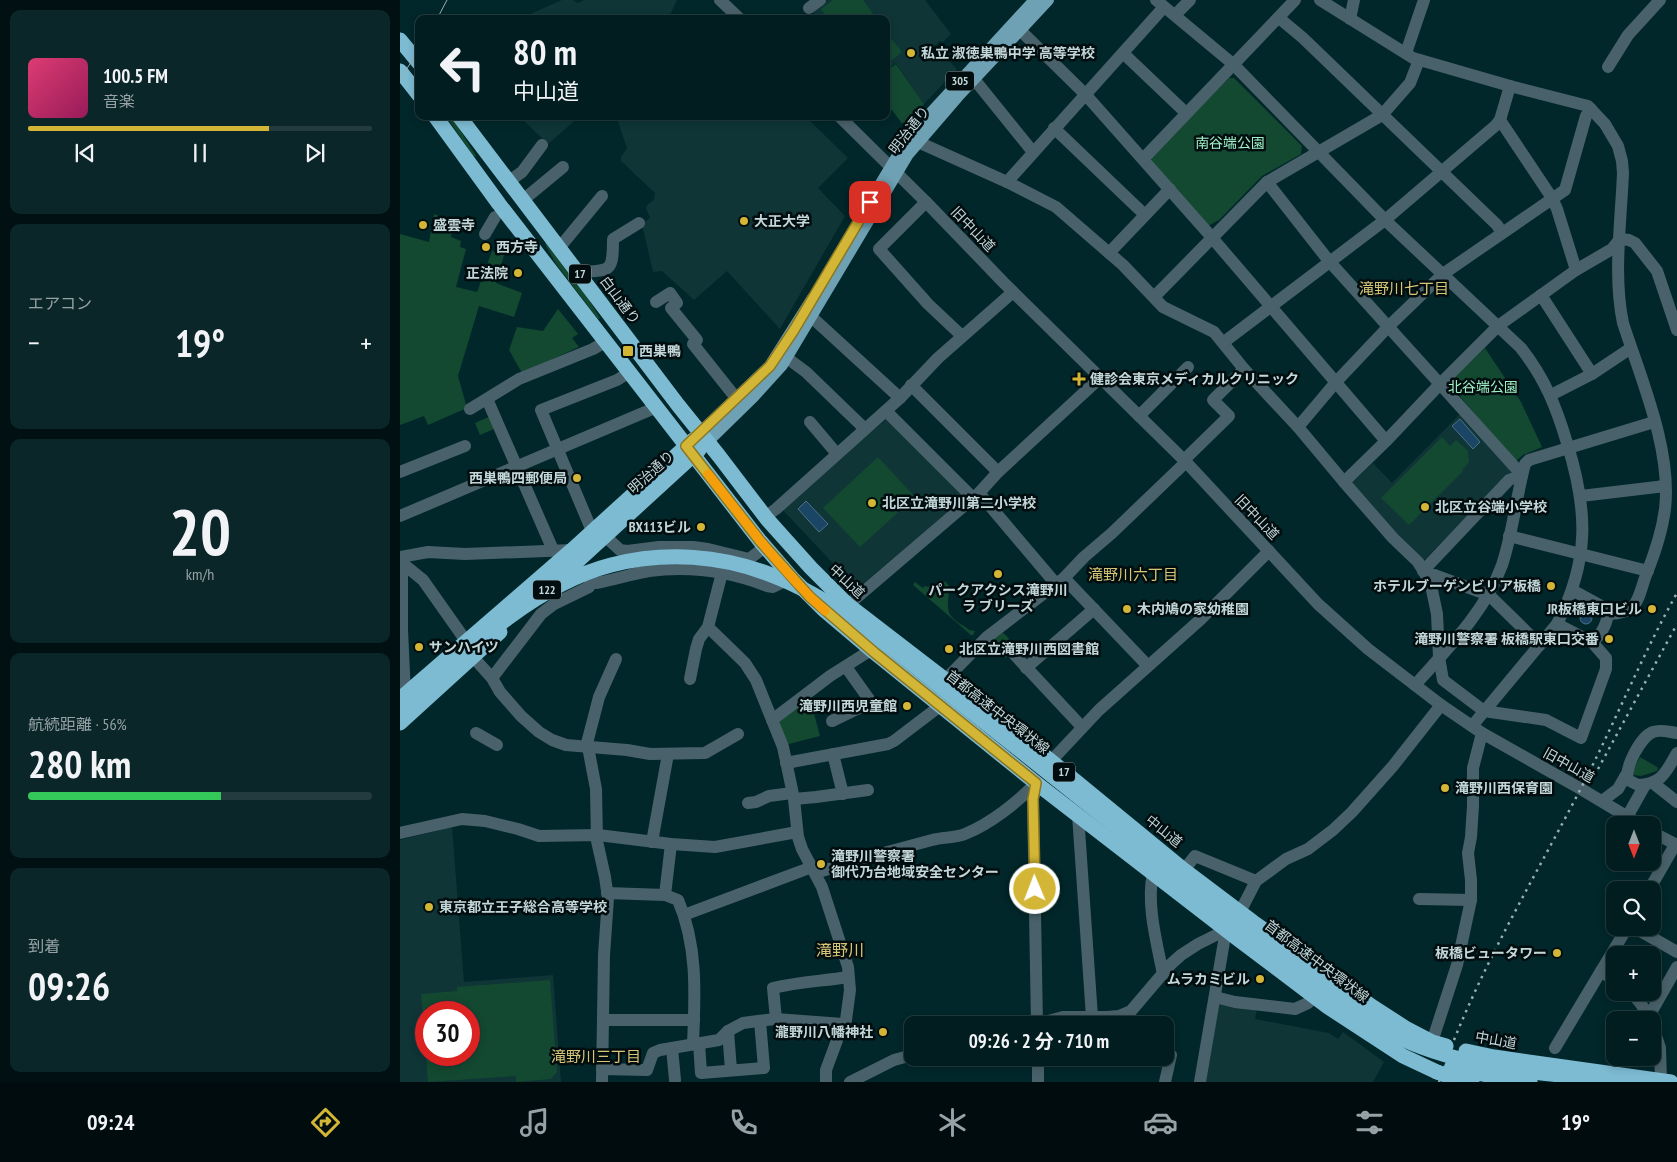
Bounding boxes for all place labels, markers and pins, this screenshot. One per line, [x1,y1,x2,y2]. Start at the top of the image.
place label: 私立 淑徳巣鴨中学 高等学校 [921,44,1095,62]
marker: 私立 淑徳巣鴨中学 高等学校 [905,47,917,59]
pin [849,181,891,223]
place label: 大正大学 [754,212,810,230]
marker: 大正大学 [738,215,750,227]
place label: 盛雲寺 [433,216,475,234]
marker: 盛雲寺 [417,219,429,231]
place label: 西方寺 [496,238,538,256]
marker: 西方寺 [480,241,492,253]
place label: 正法院 [466,264,508,282]
marker: 正法院 [512,267,524,279]
place label: 西巣鴨 [639,342,681,360]
marker: 西巣鴨 [621,344,635,358]
place label: 健診会東京メディカルクリニック [1090,370,1299,388]
marker: 健診会東京メディカルクリニック [1072,372,1086,386]
place label: 西巣鴨四郵便局 [469,469,567,487]
marker: 西巣鴨四郵便局 [571,472,583,484]
place label: 北区立滝野川第二小学校 [882,494,1036,512]
marker: 北区立滝野川第二小学校 [866,497,878,509]
place label: 北区立谷端小学校 [1435,498,1547,516]
marker: 北区立谷端小学校 [1419,501,1431,513]
place label: BX113ビル [629,518,691,536]
marker: BX113ビル [695,521,707,533]
marker: パークアクシス滝野川 ラ ブリーズ [992,568,1004,580]
place label: ホテルブーゲンビリア板橋 [1373,577,1541,595]
marker: ホテルブーゲンビリア板橋 [1545,580,1557,592]
place label: パークアクシス滝野川 ラ ブリーズ [928,581,1068,615]
place label: 木内鳩の家幼稚園 [1137,600,1249,618]
place label: JR板橋東口ビル [1546,600,1642,618]
marker: 木内鳩の家幼稚園 [1121,603,1133,615]
marker: JR板橋東口ビル [1646,603,1658,615]
place label: 滝野川警察署 板橋駅東口交番 [1414,630,1599,648]
marker: 滝野川警察署 板橋駅東口交番 [1603,633,1615,645]
place label: サンハイツ [429,638,499,656]
place label: 北区立滝野川西図書館 [959,640,1099,658]
marker: サンハイツ [413,641,425,653]
marker: 北区立滝野川西図書館 [943,643,955,655]
place label: 滝野川西児童館 [799,697,897,715]
marker: 滝野川西児童館 [901,700,913,712]
place label: 滝野川西保育園 [1455,779,1553,797]
marker: 滝野川西保育園 [1439,782,1451,794]
place label: 滝野川警察署 御代乃台地域安全センター [831,847,999,881]
marker: 滝野川警察署 御代乃台地域安全センター [815,858,827,870]
place label: 東京都立王子総合高等学校 [439,898,607,916]
marker: 東京都立王子総合高等学校 [423,901,435,913]
place label: 板橋ビュータワー [1435,944,1547,962]
marker: 板橋ビュータワー [1551,947,1563,959]
place label: ムラカミビル [1167,970,1250,988]
marker: ムラカミビル [1254,973,1266,985]
place label: 瀧野川八幡神社 [775,1023,873,1041]
marker: 瀧野川八幡神社 [877,1026,889,1038]

